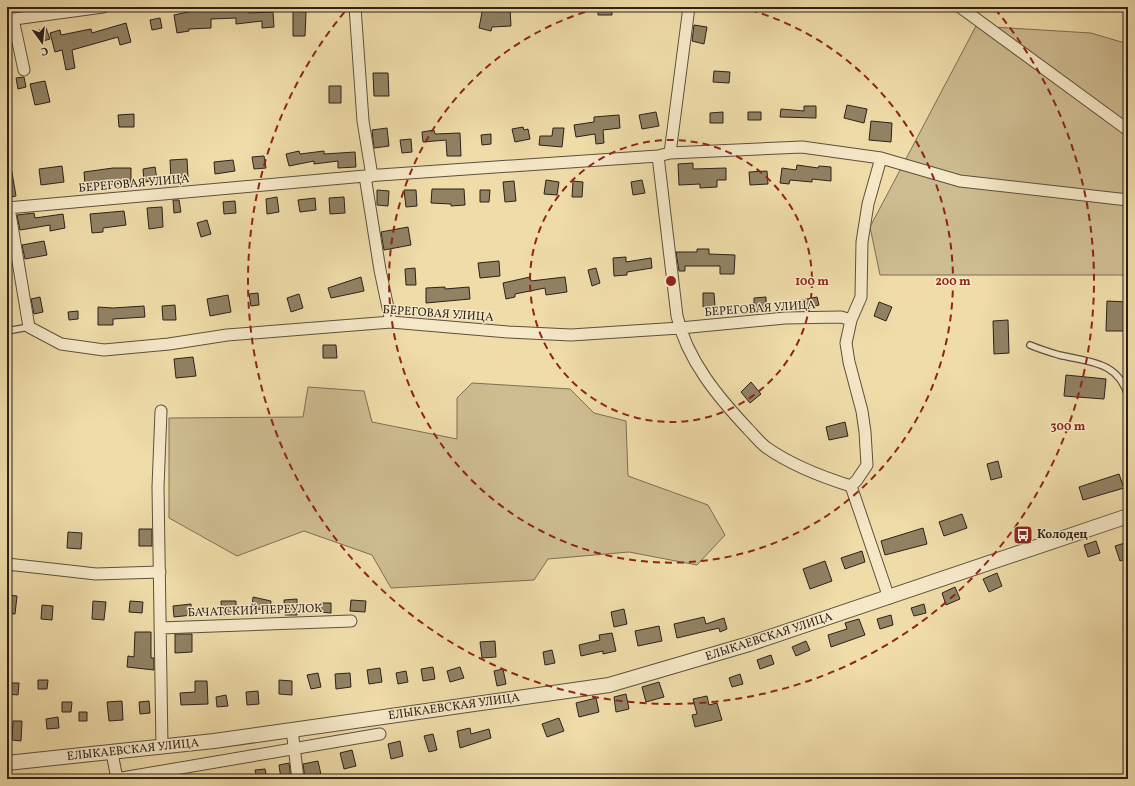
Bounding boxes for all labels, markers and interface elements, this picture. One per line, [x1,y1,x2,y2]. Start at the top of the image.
north arrow [22,22,62,62]
text: С [39,42,50,58]
street label: БЕРЕГОВАЯ УЛИЦА [78,171,191,197]
centre of rings [664,274,678,288]
text: 100 m [795,274,829,290]
text: 200 m [935,274,971,290]
street label: БЕРЕГОВАЯ УЛИЦА [704,297,817,321]
street label: БЕРЕГОВАЯ УЛИЦА [382,302,495,326]
text: 300 m [1051,419,1086,435]
bus stop icon: Колодец [1012,524,1034,546]
place label: Колодец [1037,527,1088,543]
street label: БАЧАТСКИЙ ПЕРЕУЛОК [187,600,323,621]
street label: ЕЛЫКАЕВСКАЯ УЛИЦА [703,609,835,665]
street label: ЕЛЫКАЕВСКАЯ УЛИЦА [387,690,521,724]
street label: ЕЛЫКАЕВСКАЯ УЛИЦА [66,735,200,765]

